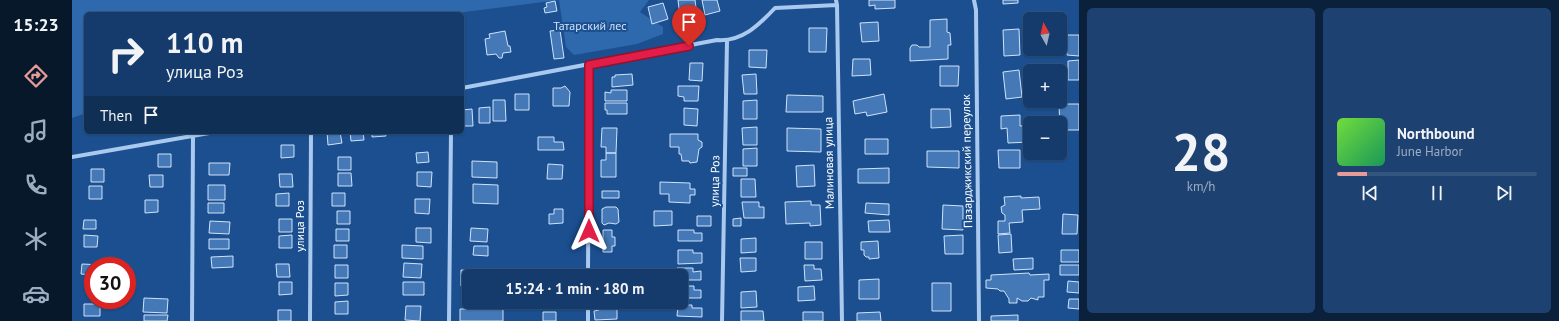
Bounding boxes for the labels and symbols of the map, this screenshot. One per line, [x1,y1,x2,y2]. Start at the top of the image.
pin [672,5,706,46]
north arrow [1023,12,1067,56]
park label: Татарский лес [553,18,627,33]
street label: Пазарджикский переулок [958,94,975,228]
street label: Малиновая улица [820,117,837,209]
street label: улица Роз [707,155,722,207]
street label: улица Роз [292,200,307,252]
position arrow [568,210,610,252]
speed limit sign: 30 [84,257,136,309]

